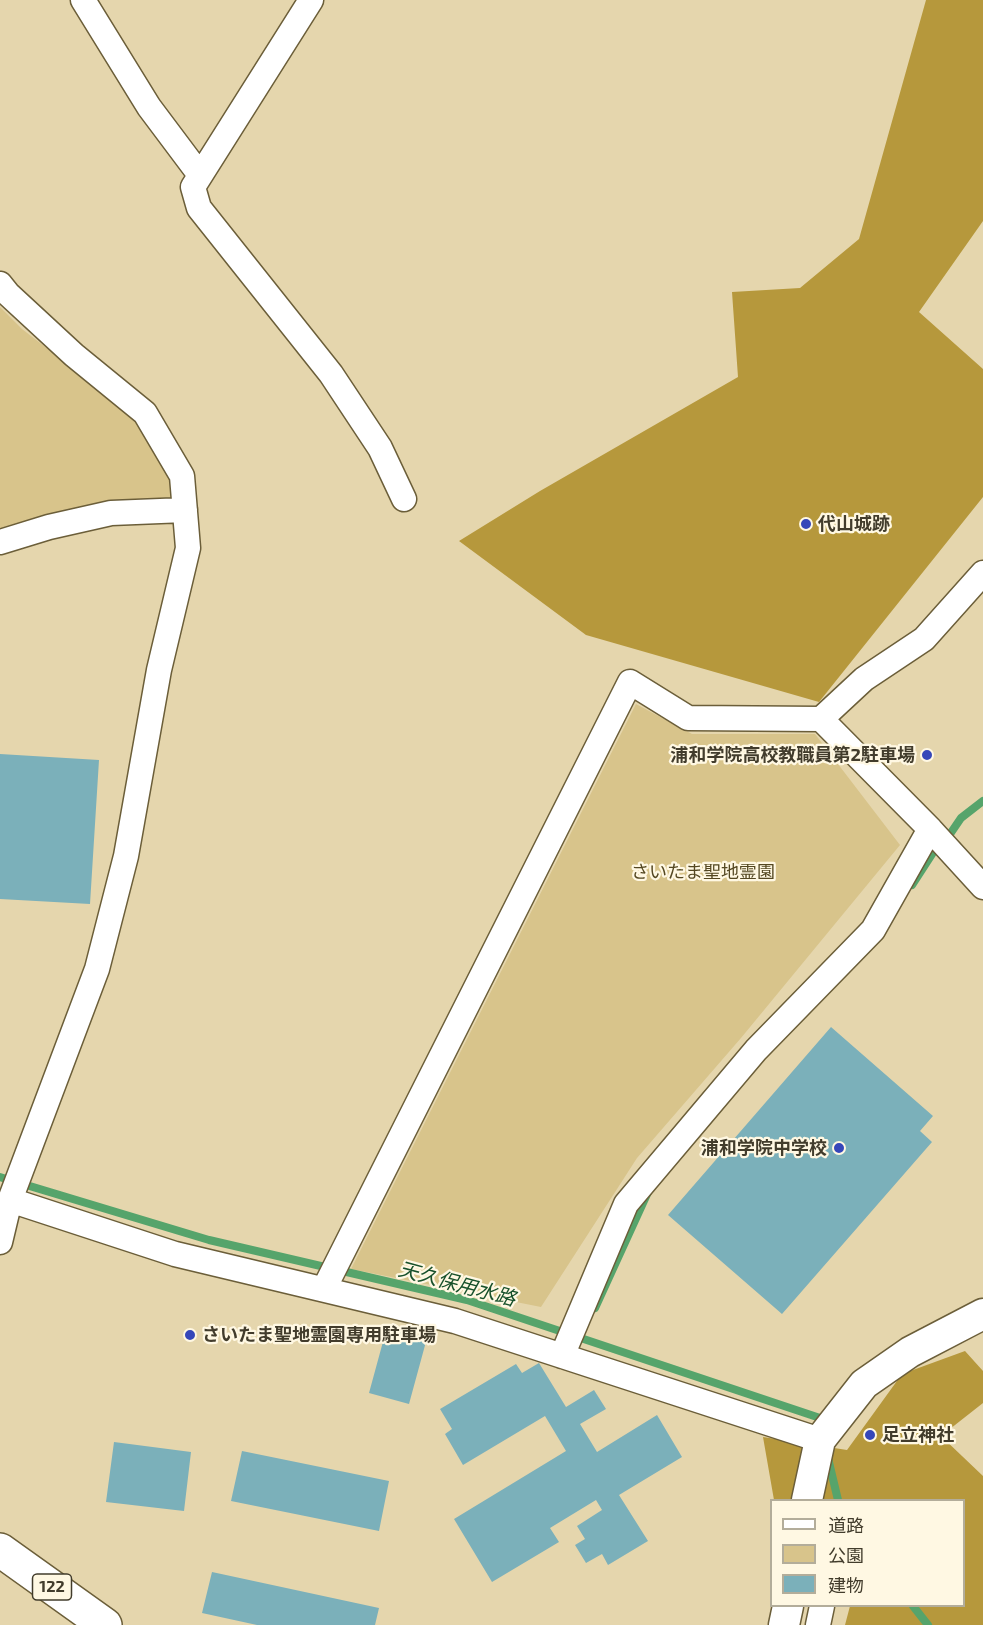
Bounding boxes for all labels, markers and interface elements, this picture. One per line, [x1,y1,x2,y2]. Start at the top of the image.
place label: 代山城跡 [818,513,890,535]
marker: 代山城跡 [799,517,813,531]
place label: 浦和学院高校教職員第2駐車場 [671,744,915,766]
marker: 浦和学院高校教職員第2駐車場 [920,748,934,762]
park label: さいたま聖地霊園 [631,861,775,883]
place label: 浦和学院中学校 [701,1137,827,1159]
marker: 浦和学院中学校 [832,1141,846,1155]
water label: 天久保用水路 [396,1257,518,1311]
place label: さいたま聖地霊園専用駐車場 [202,1324,436,1346]
marker: さいたま聖地霊園専用駐車場 [183,1328,197,1342]
place label: 足立神社 [882,1424,954,1446]
marker: 足立神社 [863,1428,877,1442]
legend [770,1499,965,1607]
text: 道路 [828,1514,864,1536]
text: 公園 [828,1544,864,1566]
road number: 122 [32,1574,72,1600]
text: 建物 [828,1574,864,1596]

